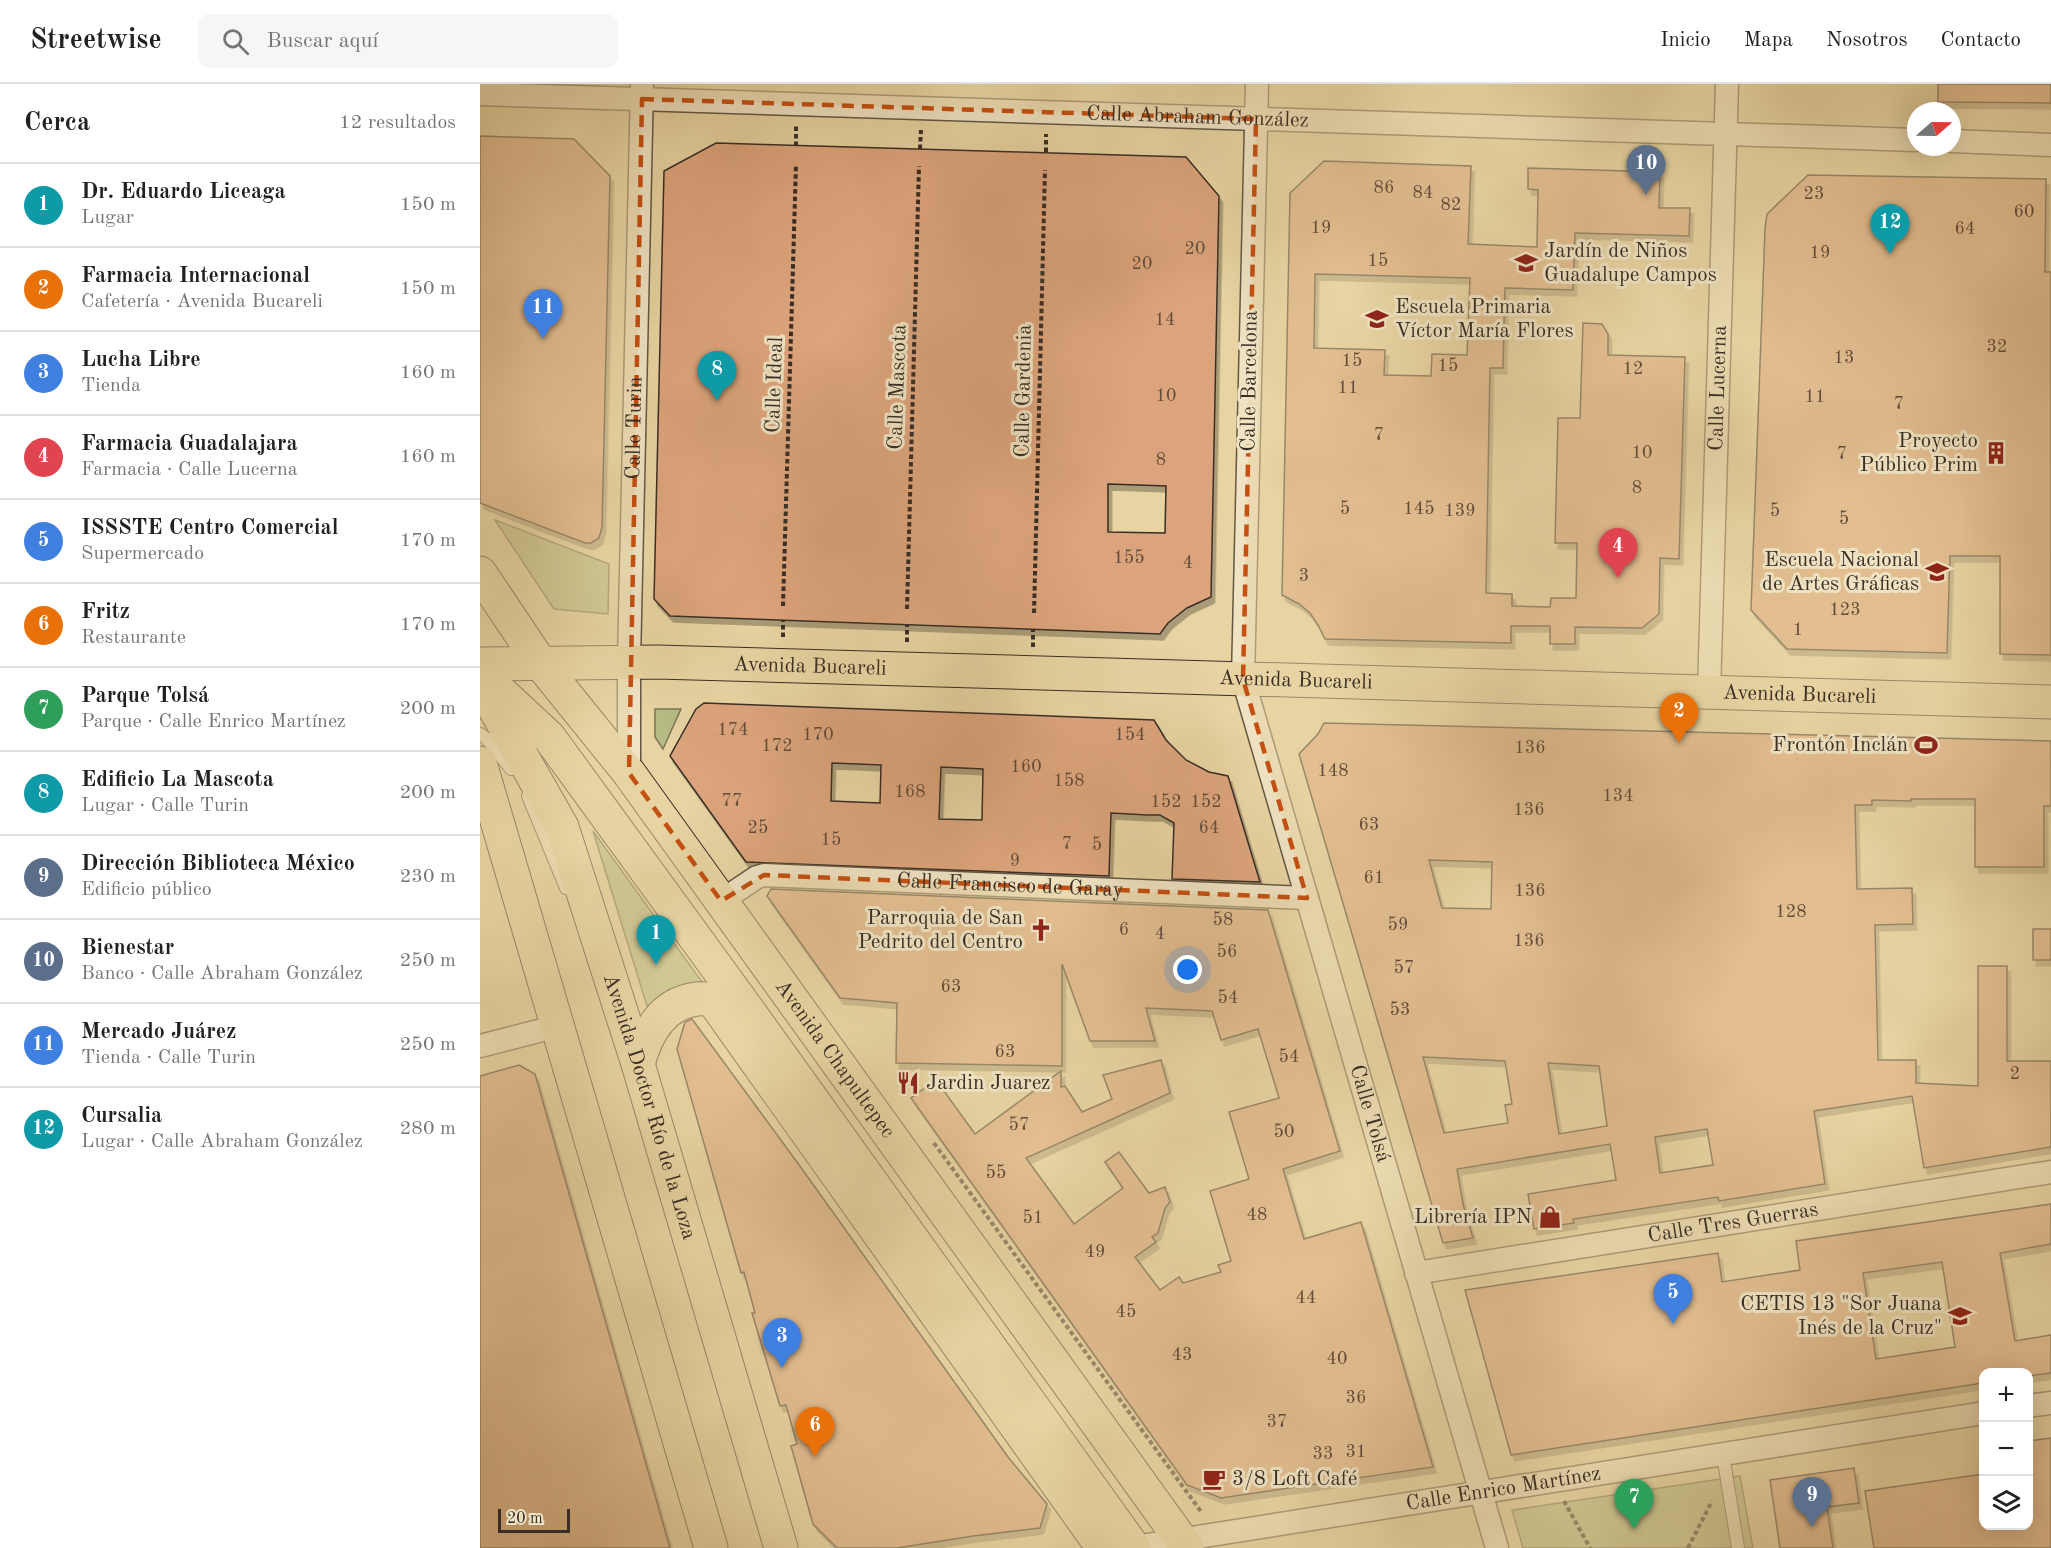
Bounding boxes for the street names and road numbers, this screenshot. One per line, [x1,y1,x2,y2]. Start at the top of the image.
street label: Calle Abraham González [1086,103,1309,131]
street label: Calle Barcelona [1238,310,1262,452]
street label: Calle Mascota [885,324,911,450]
street label: Calle Gardenia [1012,324,1036,458]
street label: Calle Lucerna [1706,325,1730,451]
street label: Calle Ideal [763,336,787,433]
street label: Calle Turin [623,376,646,480]
street label: Avenida Bucareli [733,654,887,679]
street label: Avenida Bucareli [1219,668,1373,693]
street label: Avenida Bucareli [1722,682,1877,707]
street label: Calle Francisco de Garay [896,870,1124,901]
street label: Avenida Doctor Río de la Loza [599,971,700,1242]
street label: Avenida Chapultepec [771,976,899,1142]
street label: Calle Tolsá [1346,1062,1394,1165]
street label: Calle Tres Guerras [1646,1199,1820,1246]
street label: Calle Enrico Martínez [1404,1463,1602,1515]

